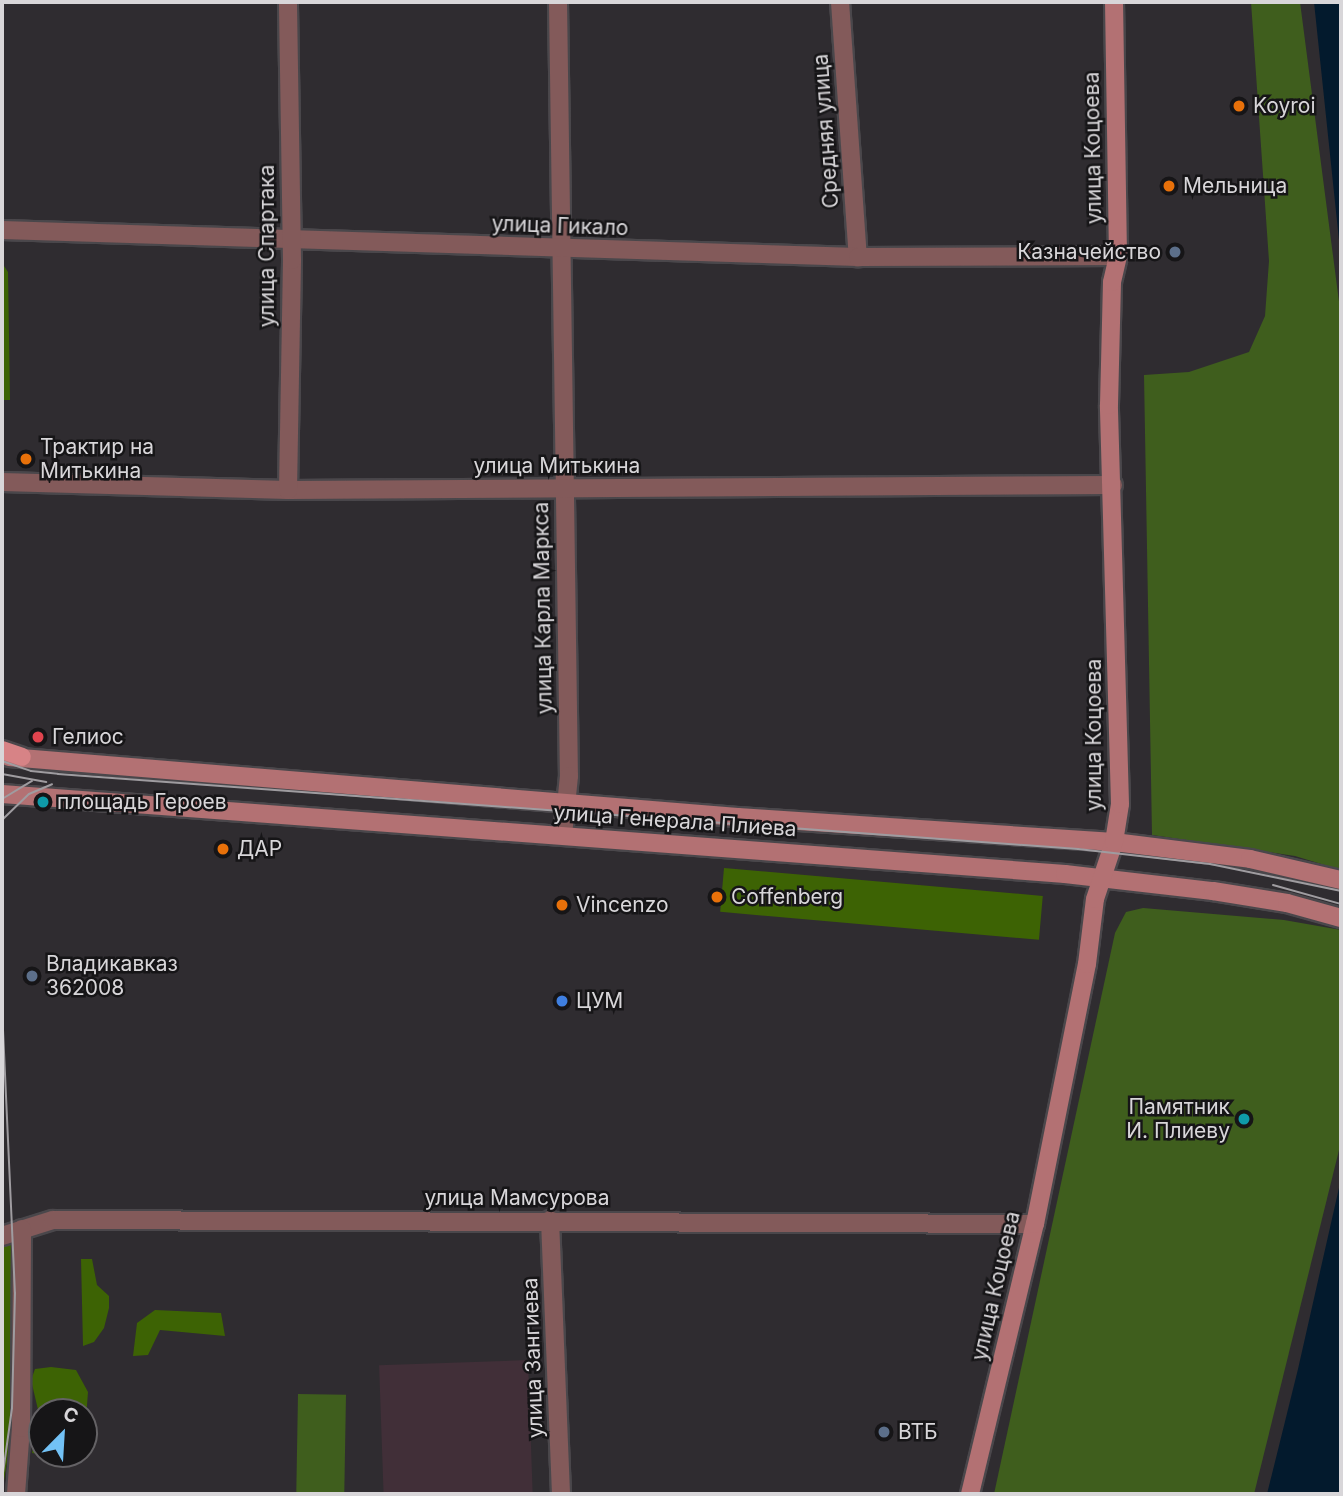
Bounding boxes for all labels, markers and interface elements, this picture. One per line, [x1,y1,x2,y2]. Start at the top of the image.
street label: Средняя улица [808,53,844,209]
street label: улица Коцоева [1079,72,1107,224]
place label: Koyroi [1253,93,1315,119]
marker: Koyroi [1231,98,1247,114]
street label: улица Спартака [254,165,280,327]
place label: Мельница [1183,173,1287,199]
marker: Мельница [1161,178,1177,194]
street label: улица Гикало [491,211,629,241]
place label: Казначейство [1017,239,1161,265]
marker: Казначейство [1167,244,1183,260]
place label: Трактир на Митькина [40,434,154,484]
marker: Трактир на Митькина [18,451,34,467]
street label: улица Митькина [474,453,640,479]
street label: улица Карла Маркса [529,501,557,715]
street label: улица Коцоева [1081,659,1107,811]
place label: Гелиос [52,724,124,750]
marker: Гелиос [30,729,46,745]
place label: площадь Героев [57,789,227,815]
marker: площадь Героев [35,794,51,810]
street label: улица Генерала Плиева [553,800,797,842]
place label: ДАР [237,836,282,862]
marker: ДАР [215,841,231,857]
place label: Coffenberg [731,884,843,910]
marker: Coffenberg [709,889,725,905]
place label: Vincenzo [576,892,669,918]
marker: Vincenzo [554,897,570,913]
place label: Владикавказ 362008 [46,951,178,1001]
marker: Владикавказ 362008 [24,968,40,984]
place label: ЦУМ [576,988,623,1014]
marker: ЦУМ [554,993,570,1009]
place label: Памятник И. Плиеву [1126,1094,1230,1144]
marker: Памятник И. Плиеву [1236,1111,1252,1127]
street label: улица Мамсурова [424,1185,610,1211]
street label: улица Коцоева [967,1209,1025,1363]
street label: улица Зангиева [518,1277,548,1439]
north arrow [28,1398,98,1468]
text: С [60,1402,82,1429]
place label: ВТБ [898,1419,938,1445]
marker: ВТБ [876,1424,892,1440]

